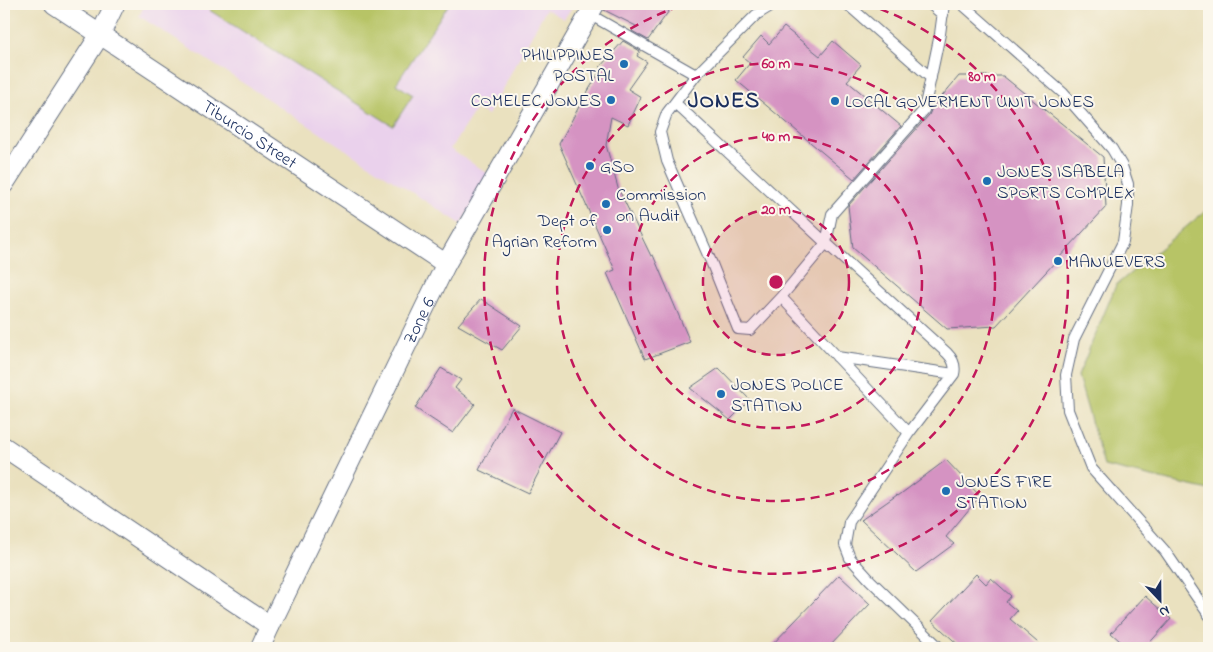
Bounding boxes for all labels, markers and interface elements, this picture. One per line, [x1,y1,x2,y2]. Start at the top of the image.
place label: PHILIPPINES POSTAL [522,43,614,90]
text: 60 m [761,53,791,75]
marker: PHILIPPINES POSTAL [618,58,630,70]
text: 80 m [967,66,996,88]
district label: JONES [688,86,760,118]
place label: COMELEC JONES [471,89,601,115]
place label: LOCAL GOVERMENT UNIT JONES [845,90,1094,116]
street label: Tiburcio Street [196,94,302,177]
marker: COMELEC JONES [605,94,617,106]
marker: LOCAL GOVERMENT UNIT JONES [829,95,841,107]
text: 40 m [761,126,790,148]
place label: GSO [600,155,635,181]
marker: GSO [584,160,596,172]
place label: JONES ISABELA SPORTS COMPLEX [997,160,1134,207]
marker: JONES ISABELA SPORTS COMPLEX [981,175,993,187]
place label: Commission on Audit [616,183,706,230]
marker: Commission on Audit [600,198,612,210]
text: 20 m [760,199,791,221]
place label: Dept of Agrian Reform [492,209,598,257]
marker: Dept of Agrian Reform [601,224,613,236]
place label: MANUEVERS [1068,250,1165,276]
marker: MANUEVERS [1052,255,1064,267]
centre of rings [767,273,785,291]
street label: Zone 6 [398,293,443,349]
place label: JONES POLICE STATION [731,373,844,420]
marker: JONES POLICE STATION [715,388,727,400]
place label: JONES FIRE STATION [956,470,1053,517]
marker: JONES FIRE STATION [940,485,952,497]
north arrow [1136,574,1186,624]
text: N [1156,599,1173,622]

